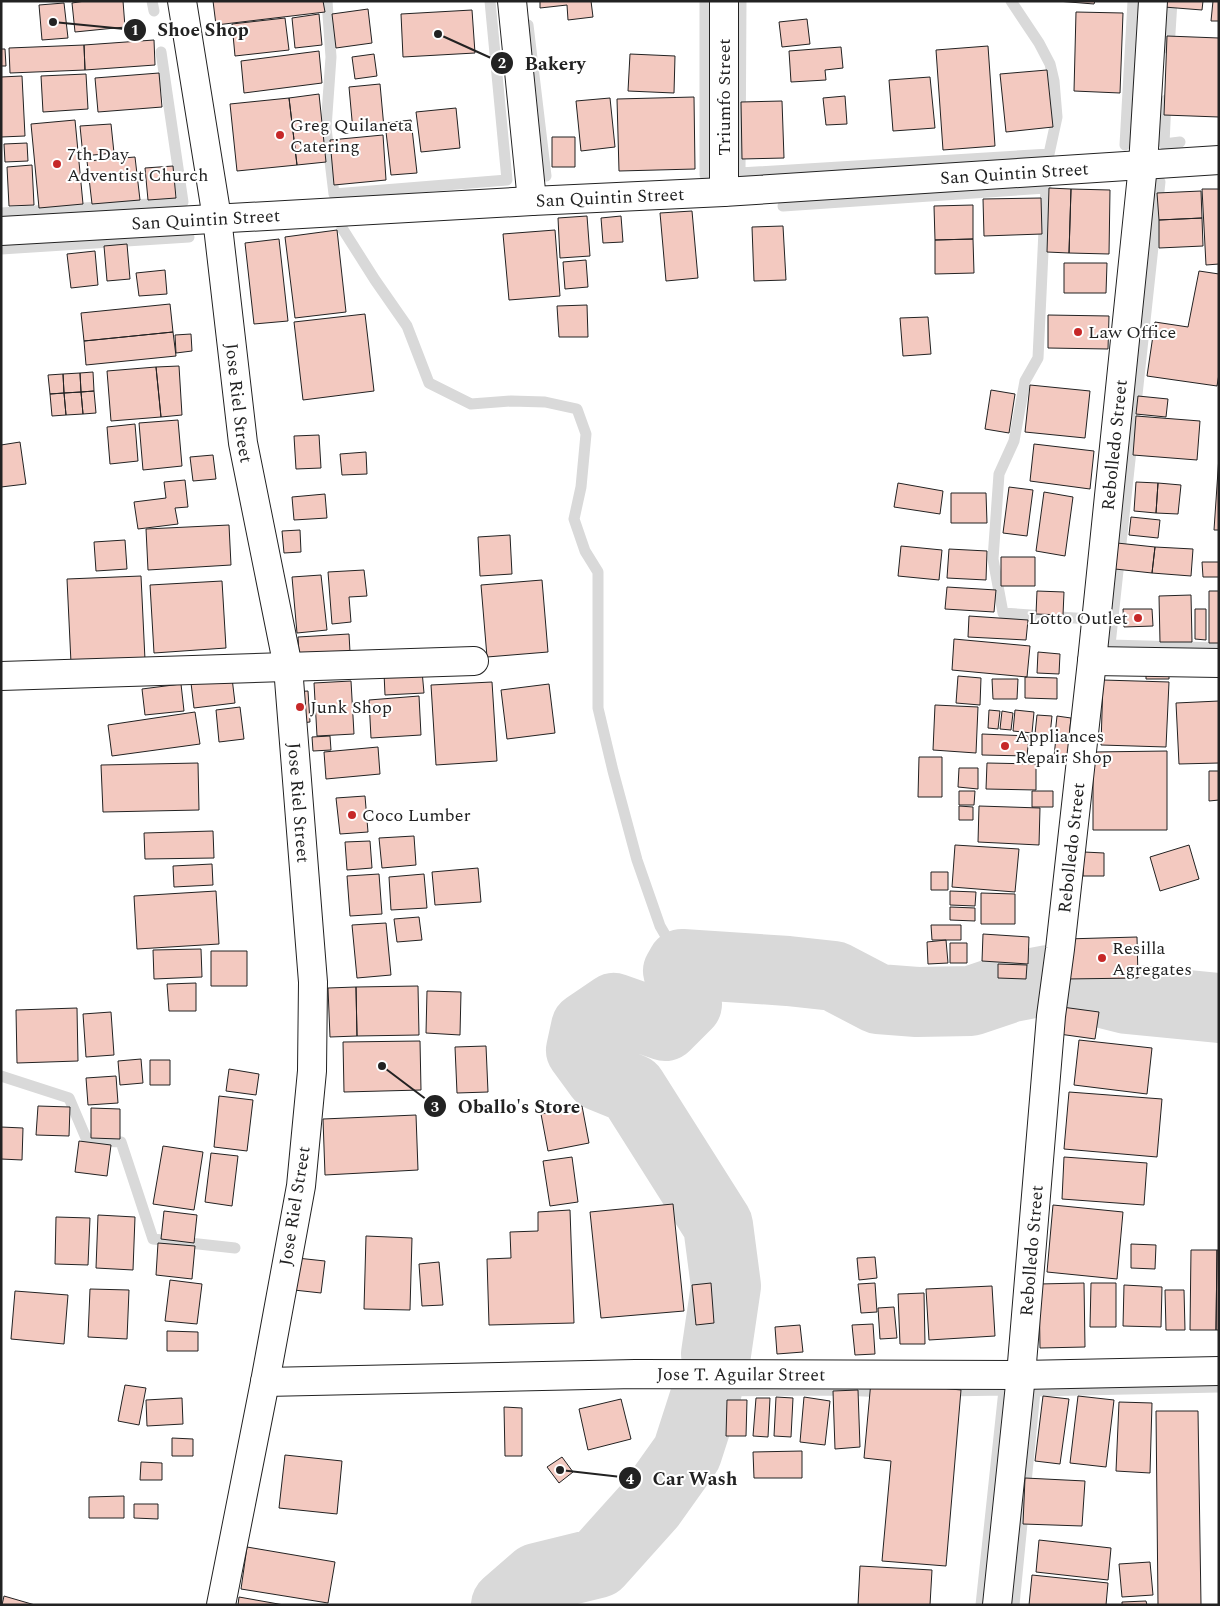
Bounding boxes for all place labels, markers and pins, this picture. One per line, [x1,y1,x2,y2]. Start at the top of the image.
callout: Shoe Shop [122,13,259,47]
callout: Bakery [490,46,596,80]
place label: Greg Quilaneta Catering [290,112,413,160]
marker: Greg Quilaneta Catering [274,129,286,141]
place label: 7th Day Adventist Church [67,141,208,189]
marker: 7th Day Adventist Church [51,158,63,170]
place label: Law Office [1088,319,1176,346]
marker: Law Office [1072,326,1084,338]
place label: Lotto Outlet [1029,605,1128,632]
marker: Lotto Outlet [1132,612,1144,624]
place label: Junk Shop [310,694,392,721]
marker: Junk Shop [294,701,306,713]
place label: Appliances Repair Shop [1015,723,1112,771]
marker: Appliances Repair Shop [999,740,1011,752]
place label: Coco Lumber [362,802,471,829]
marker: Coco Lumber [346,809,358,821]
place label: Resilla Agregates [1112,935,1192,983]
marker: Resilla Agregates [1096,952,1108,964]
callout: Oballo's Store [422,1089,590,1123]
callout: Car Wash [617,1461,748,1495]

